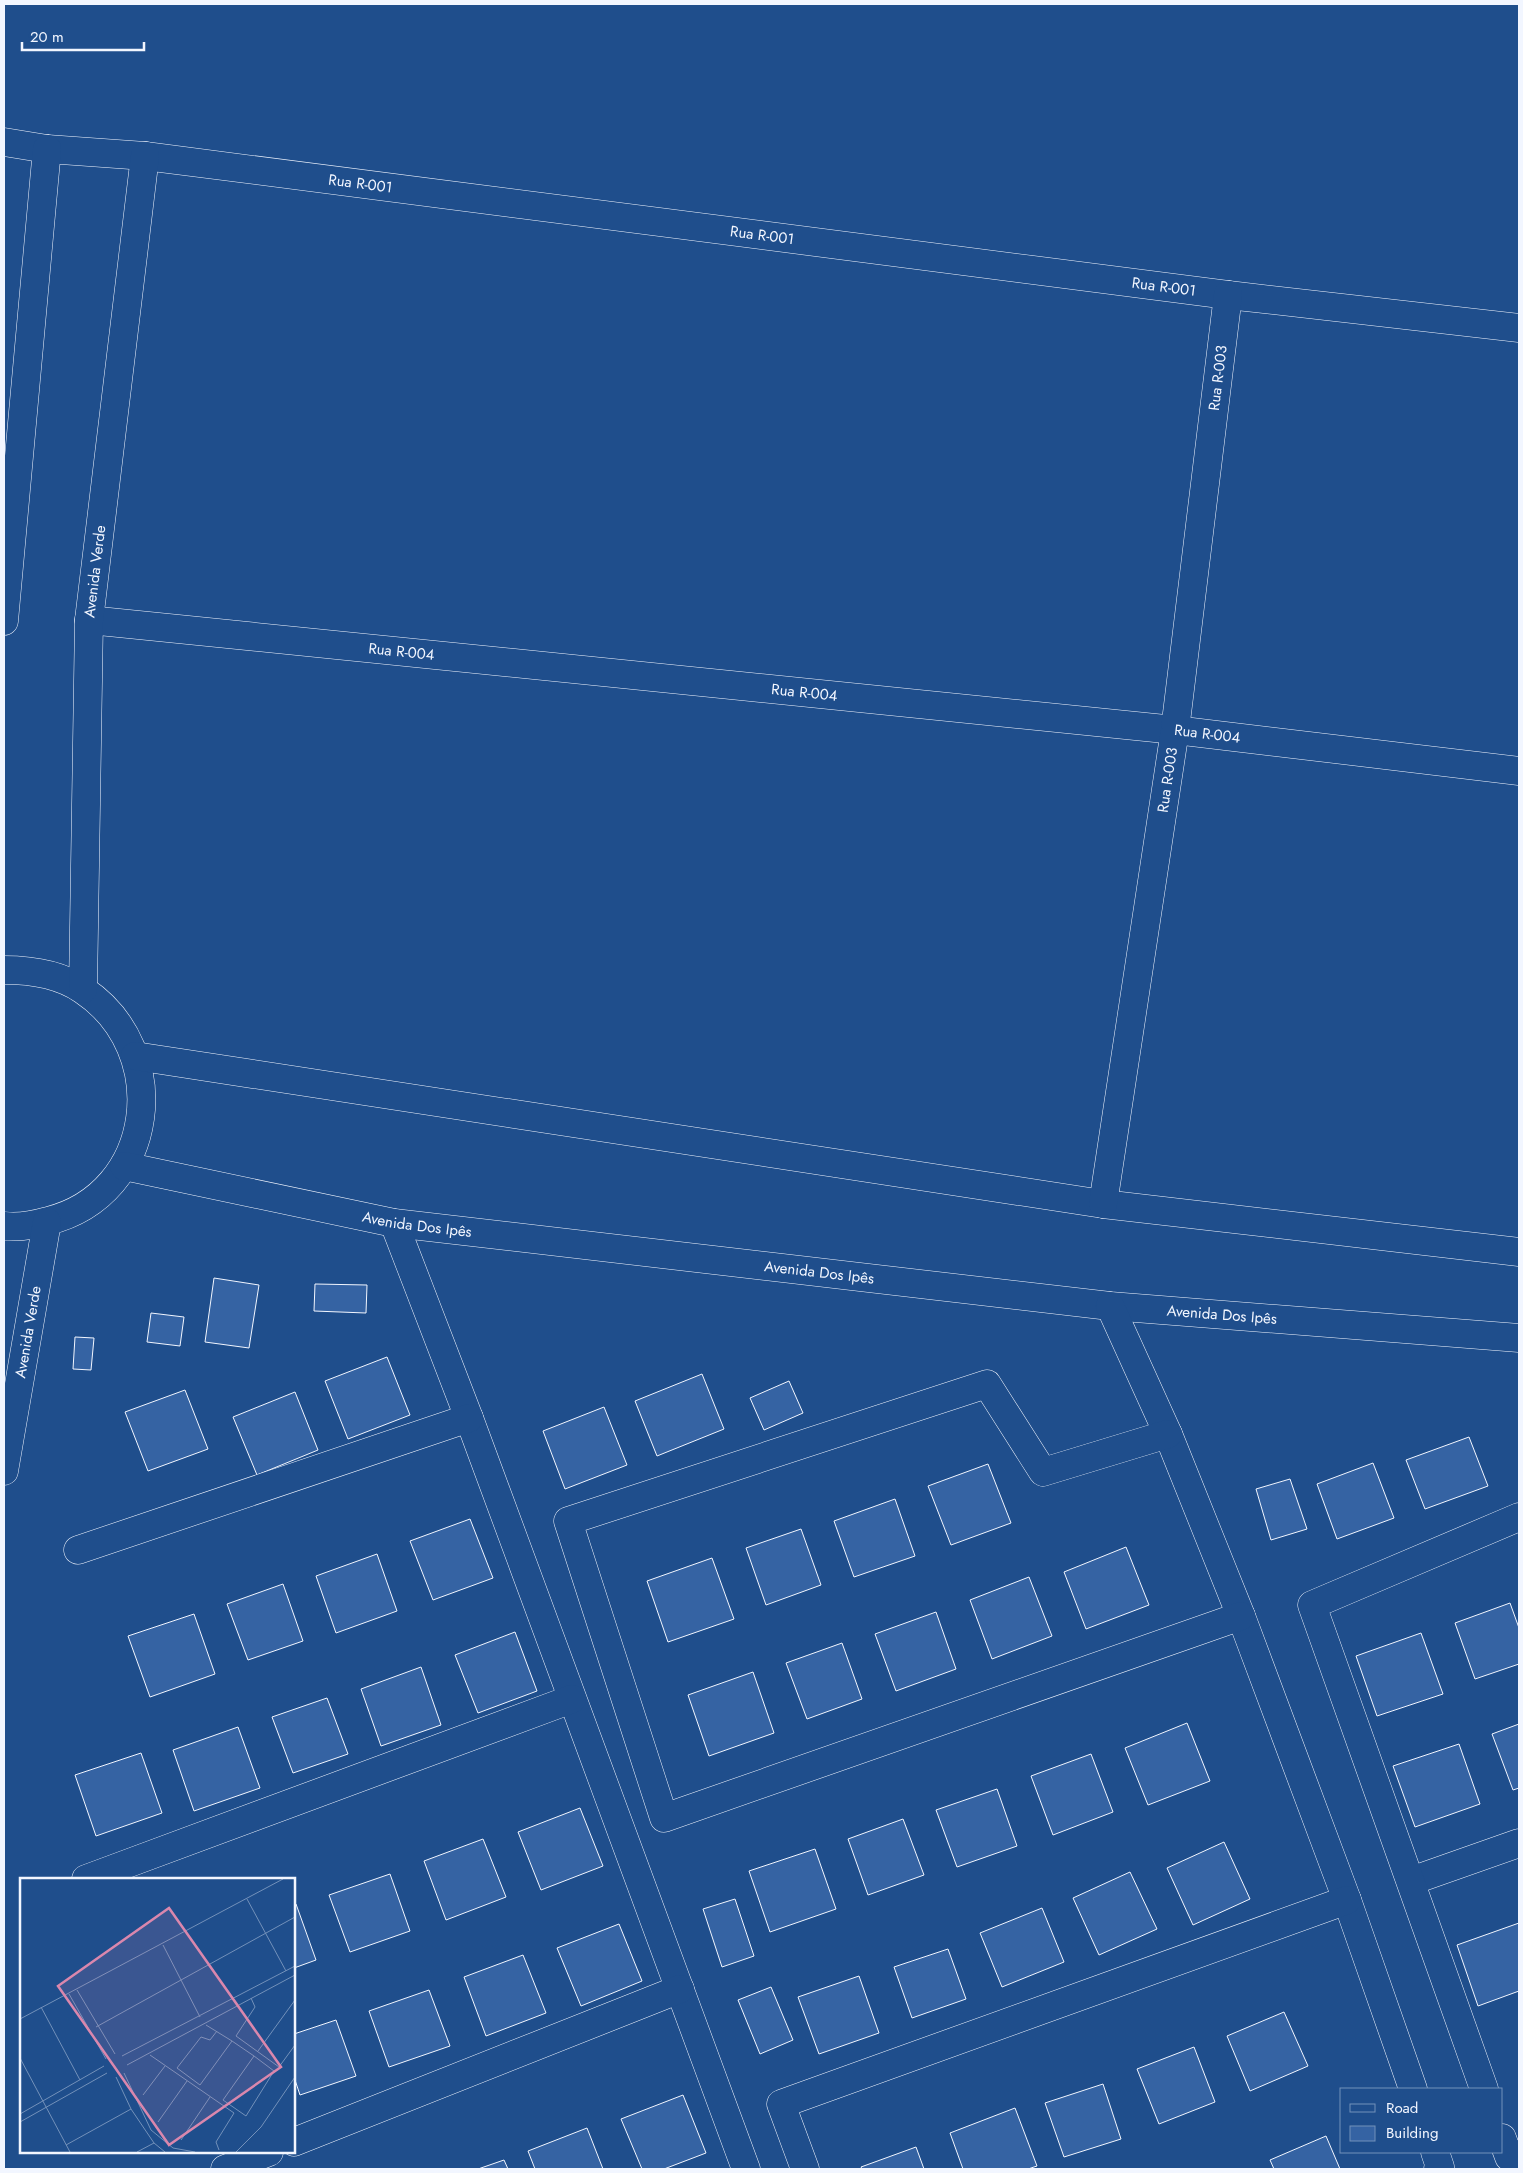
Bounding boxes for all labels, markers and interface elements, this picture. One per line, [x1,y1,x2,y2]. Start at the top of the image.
scale bar [22,20,145,52]
text: 20 m [30,26,64,48]
street label: Rua R-001 [327,169,394,199]
street label: Rua R-001 [729,220,795,250]
street label: Rua R-001 [1130,272,1197,302]
street label: Rua R-003 [1203,344,1233,412]
street label: Avenida Verde [78,524,111,619]
street label: Rua R-004 [367,637,436,666]
street label: Rua R-004 [770,678,839,707]
street label: Rua R-004 [1173,719,1242,749]
street label: Rua R-003 [1152,746,1183,814]
street label: Avenida Dos Ipês [360,1206,473,1243]
street label: Avenida Dos Ipês [763,1255,875,1290]
street label: Avenida Verde [9,1284,47,1380]
street label: Avenida Dos Ipês [1166,1299,1278,1330]
inset map [20,1878,295,2153]
legend [1340,2088,1503,2153]
text: Road [1386,2097,1418,2119]
text: Building [1386,2122,1438,2144]

